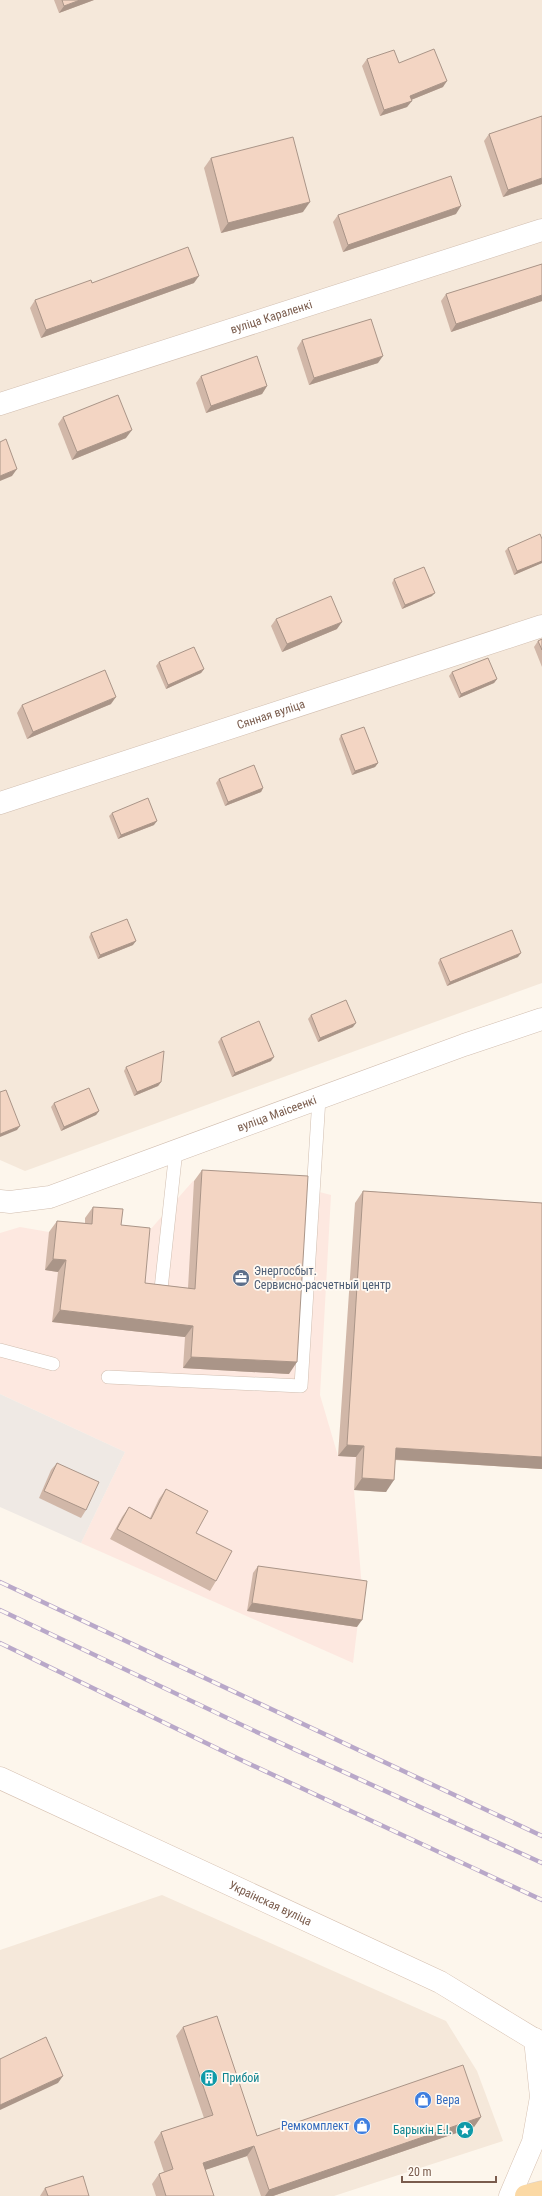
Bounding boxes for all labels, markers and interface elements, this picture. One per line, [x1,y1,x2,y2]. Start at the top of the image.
street label: вуліца Караленкі [229,297,314,337]
street label: Сянная вуліца [235,697,307,732]
street label: вуліца Маісеенкі [235,1093,318,1135]
place label: Энергосбыт. Сервисно-расчетный центр [254,1264,391,1292]
office icon: Энергосбыт. Сервисно-расчетный центр [231,1268,251,1288]
street label: Украінская вуліца [227,1878,314,1929]
building icon: Прибой [199,2068,219,2088]
place label: Прибой [222,2071,259,2085]
shop icon: Вера [413,2090,433,2110]
place label: Вера [436,2093,460,2107]
shop icon: Ремкомплект [352,2116,372,2136]
place label: Ремкомплект [281,2119,349,2133]
place icon: Барыкін Е.І. [455,2120,475,2140]
place label: Барыкін Е.І. [393,2123,452,2137]
scale bar [402,2158,496,2184]
text: 20 m [408,2165,432,2179]

